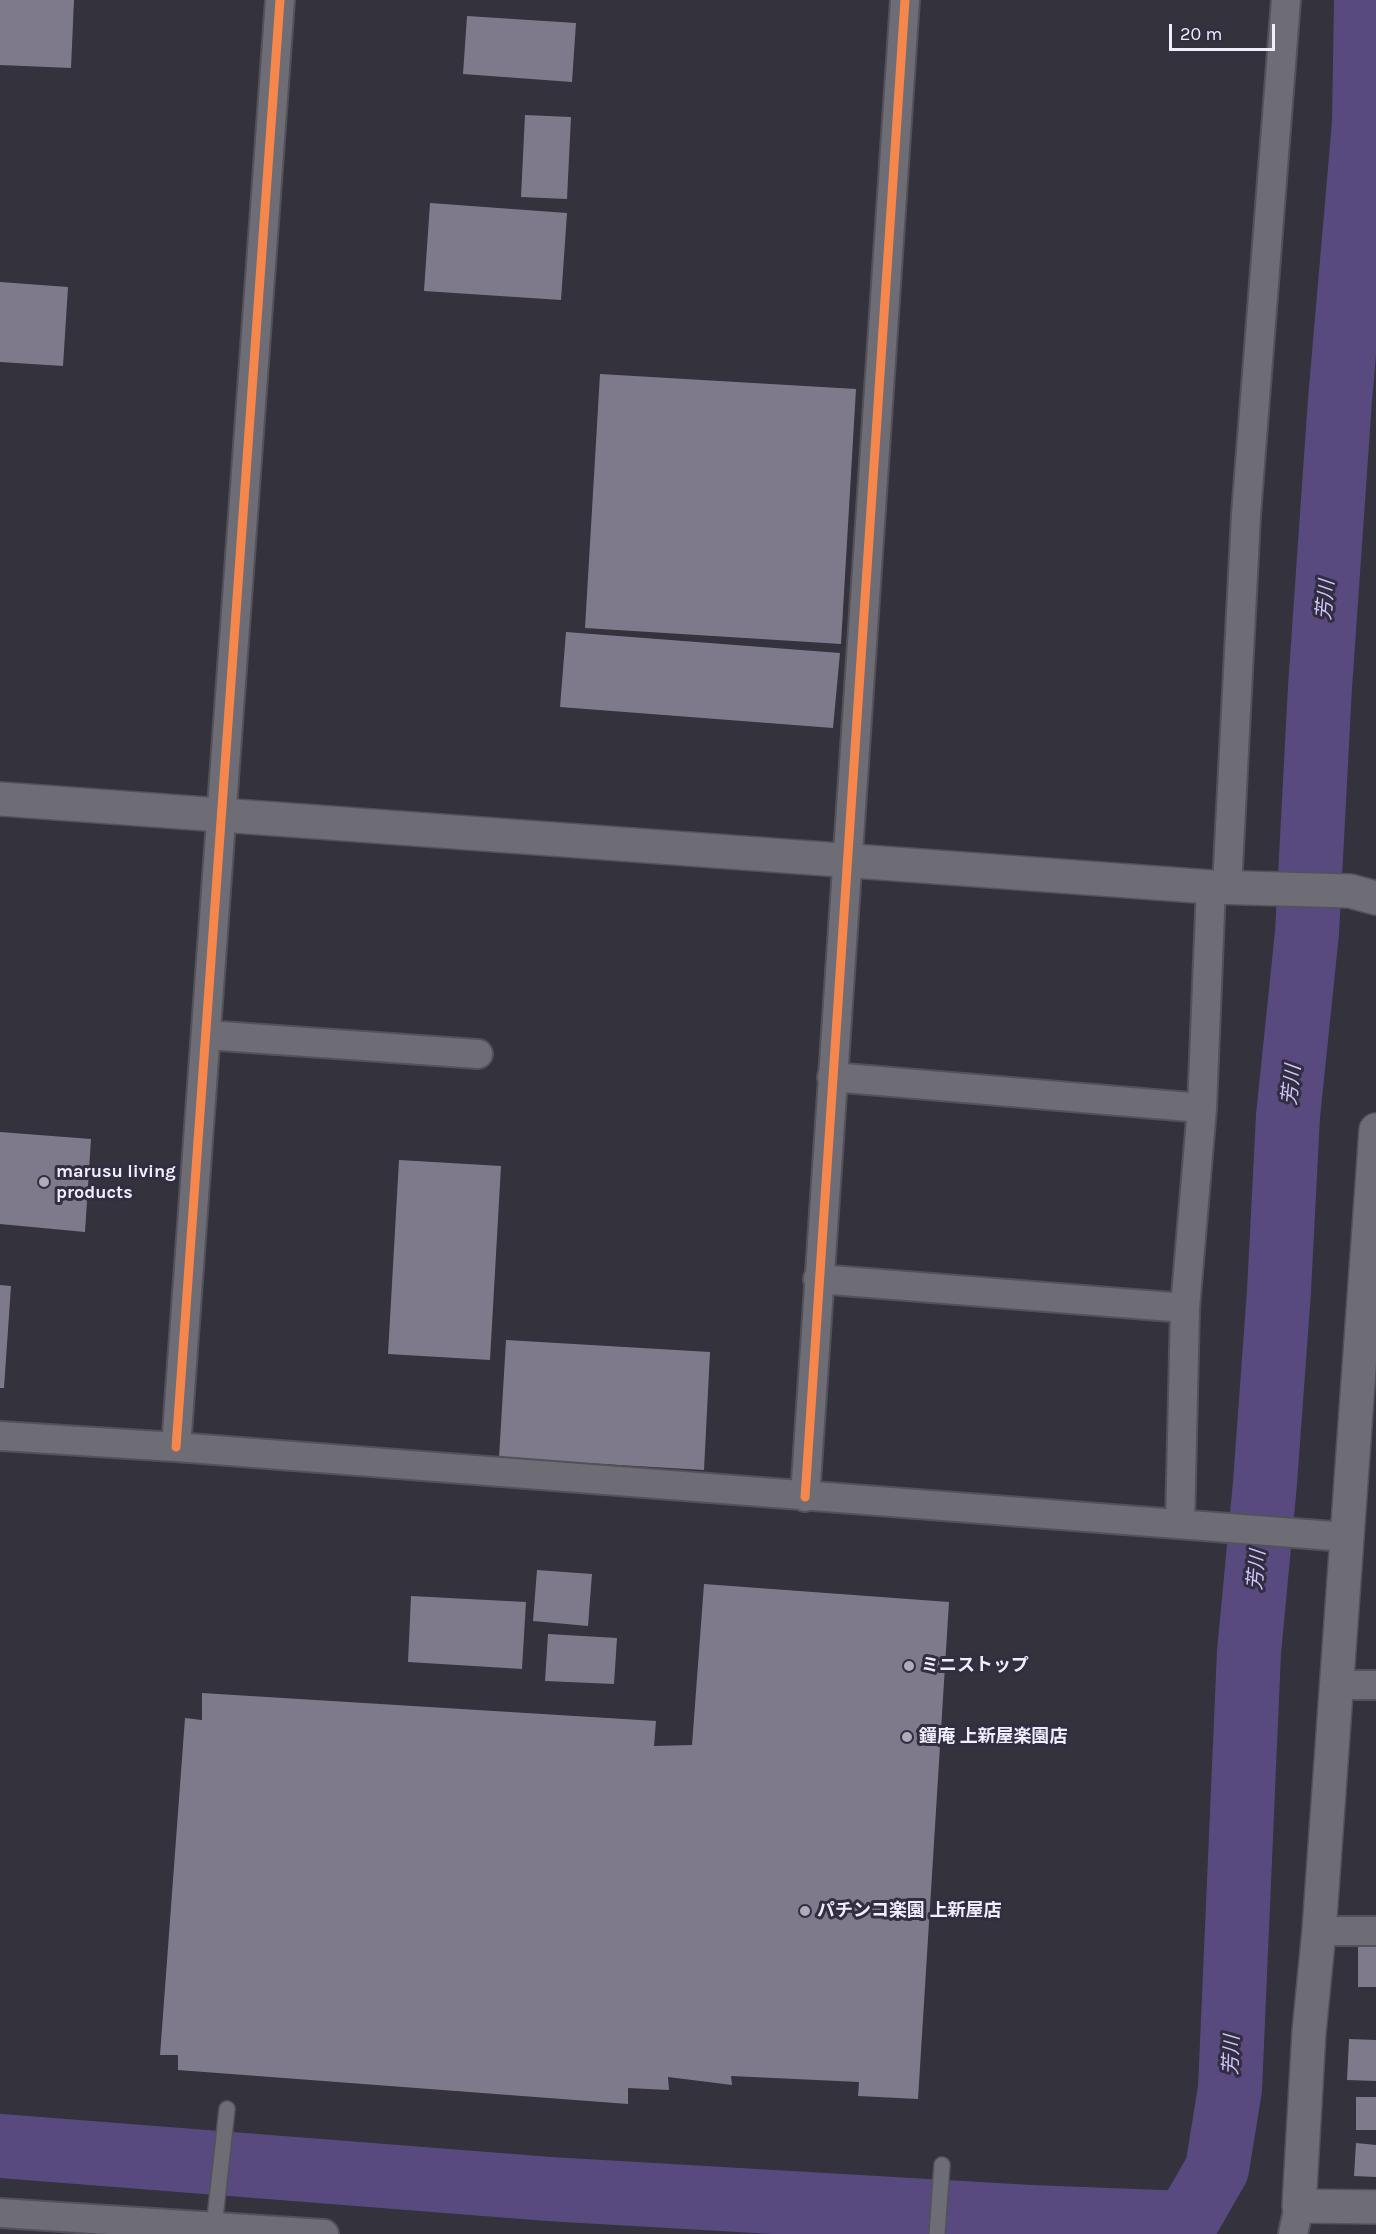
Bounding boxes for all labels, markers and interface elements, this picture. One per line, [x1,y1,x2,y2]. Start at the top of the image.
scale bar [1172,12,1278,50]
text: 20 m [1180,23,1222,45]
water label: 芳川 [1312,579,1340,621]
water label: 芳川 [1278,1064,1306,1106]
place label: marusu living products [56,1161,176,1204]
marker: marusu living products [37,1175,51,1189]
water label: 芳川 [1243,1549,1271,1591]
place label: ミニストップ [921,1655,1029,1677]
marker: ミニストップ [902,1659,916,1673]
place label: 鐘庵 上新屋楽園店 [919,1726,1068,1748]
marker: 鐘庵 上新屋楽園店 [900,1730,914,1744]
place label: パチンコ楽園 上新屋店 [817,1900,1002,1922]
marker: パチンコ楽園 上新屋店 [798,1904,812,1918]
water label: 芳川 [1219,2035,1245,2075]

